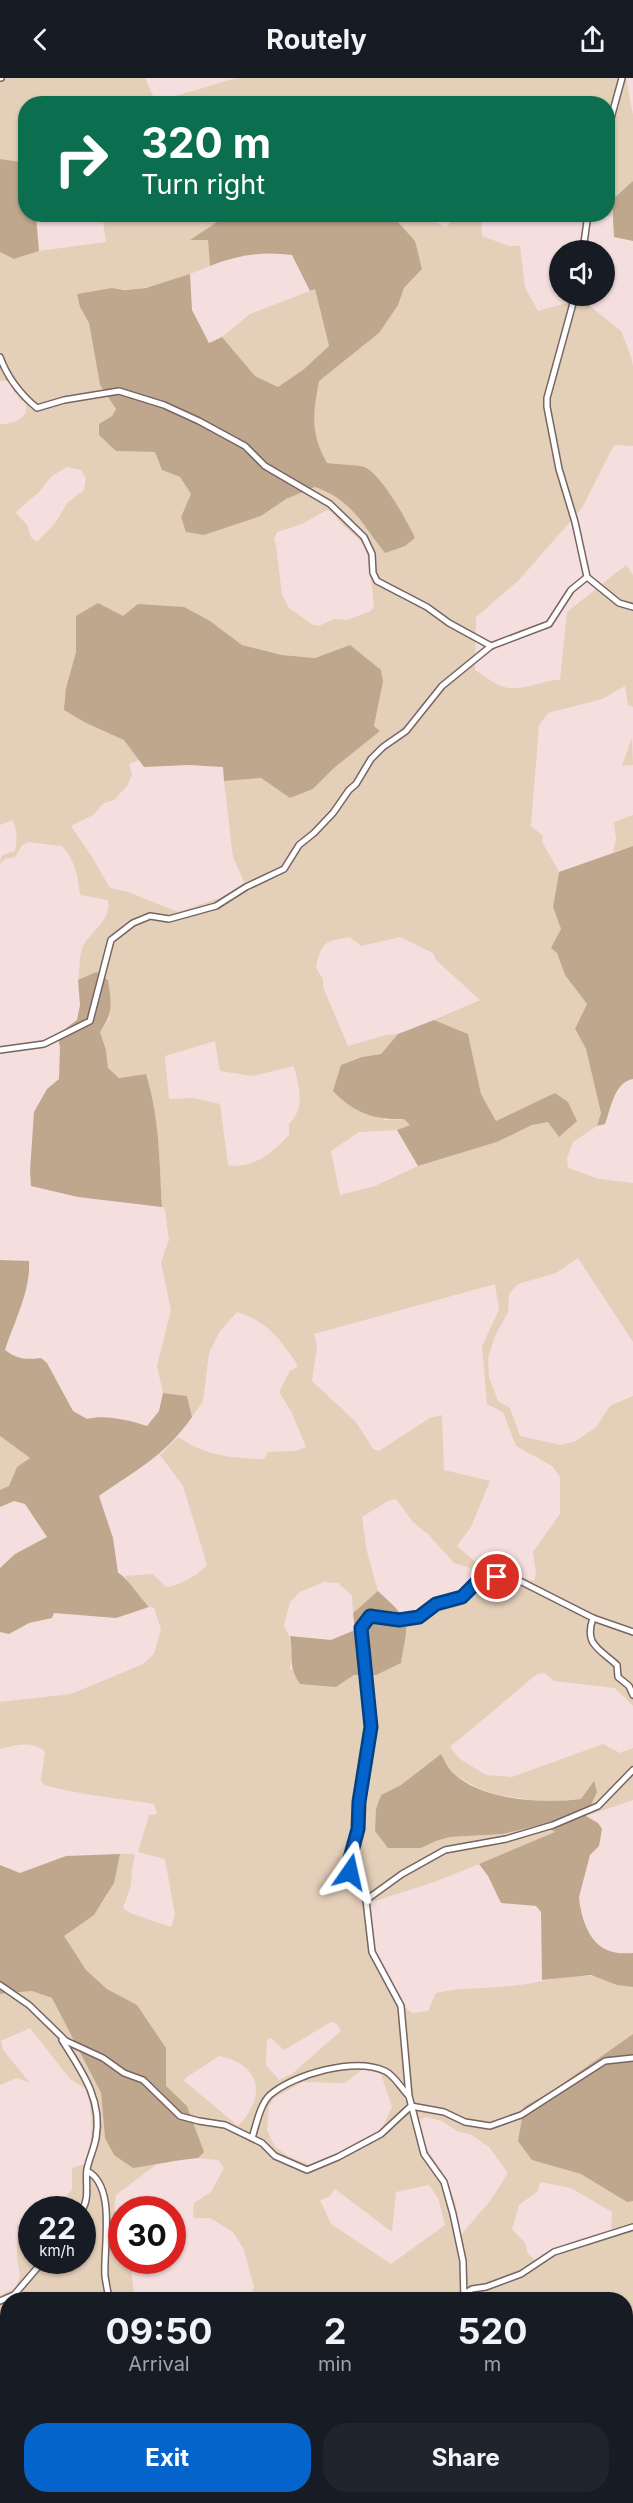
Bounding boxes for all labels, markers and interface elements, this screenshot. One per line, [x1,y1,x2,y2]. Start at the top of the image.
icon: back [24,23,57,56]
text: Routely [266,23,367,56]
icon: share [576,23,609,56]
text: 320 m [141,117,271,168]
icon: right [42,120,120,198]
text: Turn right [141,168,265,201]
map controls [549,240,615,306]
button: sound [549,240,615,306]
pin [471,1551,522,1602]
icon: arrive [480,1560,513,1593]
position arrow [318,1840,382,1904]
speed limit sign: 30 [108,2196,186,2274]
text: 22 [38,2210,76,2246]
text: km/h [39,2241,75,2260]
text: 09:50 [105,2309,212,2353]
text: 2 [324,2309,346,2353]
text: 520 [458,2309,528,2353]
text: Arrival [128,2352,190,2376]
text: min [318,2352,352,2376]
text: m [484,2352,501,2376]
button: Exit [24,2423,311,2492]
button: Share [323,2423,609,2492]

